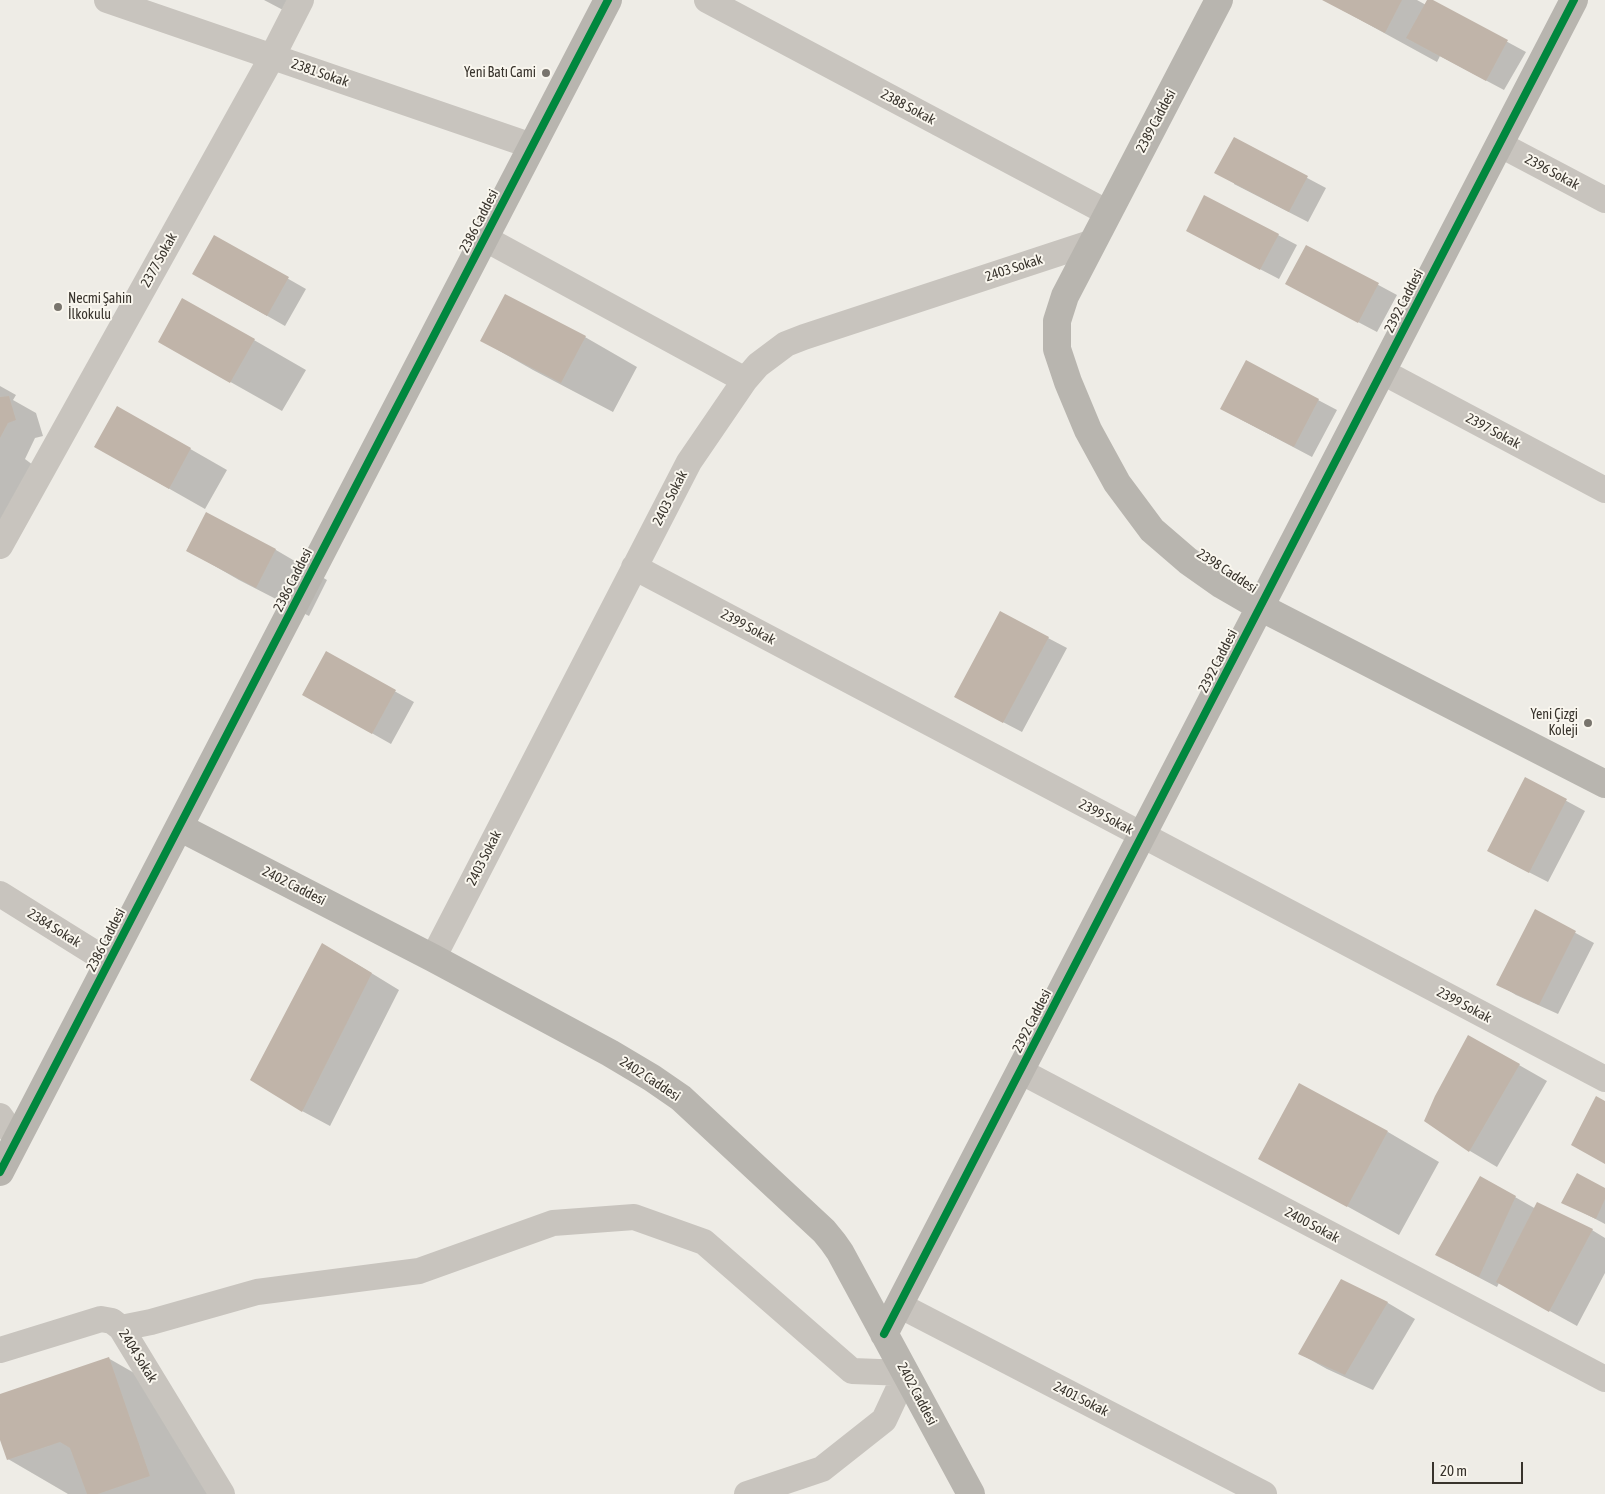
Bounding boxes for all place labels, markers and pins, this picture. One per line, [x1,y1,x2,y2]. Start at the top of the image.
place label: Yeni Batı Cami [464,65,536,81]
marker: Yeni Batı Cami [540,67,552,79]
place label: Necmi Şahin İlkokulu [68,291,132,324]
marker: Necmi Şahin İlkokulu [52,301,64,313]
place label: Yeni Çizgi Koleji [1531,707,1578,740]
marker: Yeni Çizgi Koleji [1582,717,1594,729]

